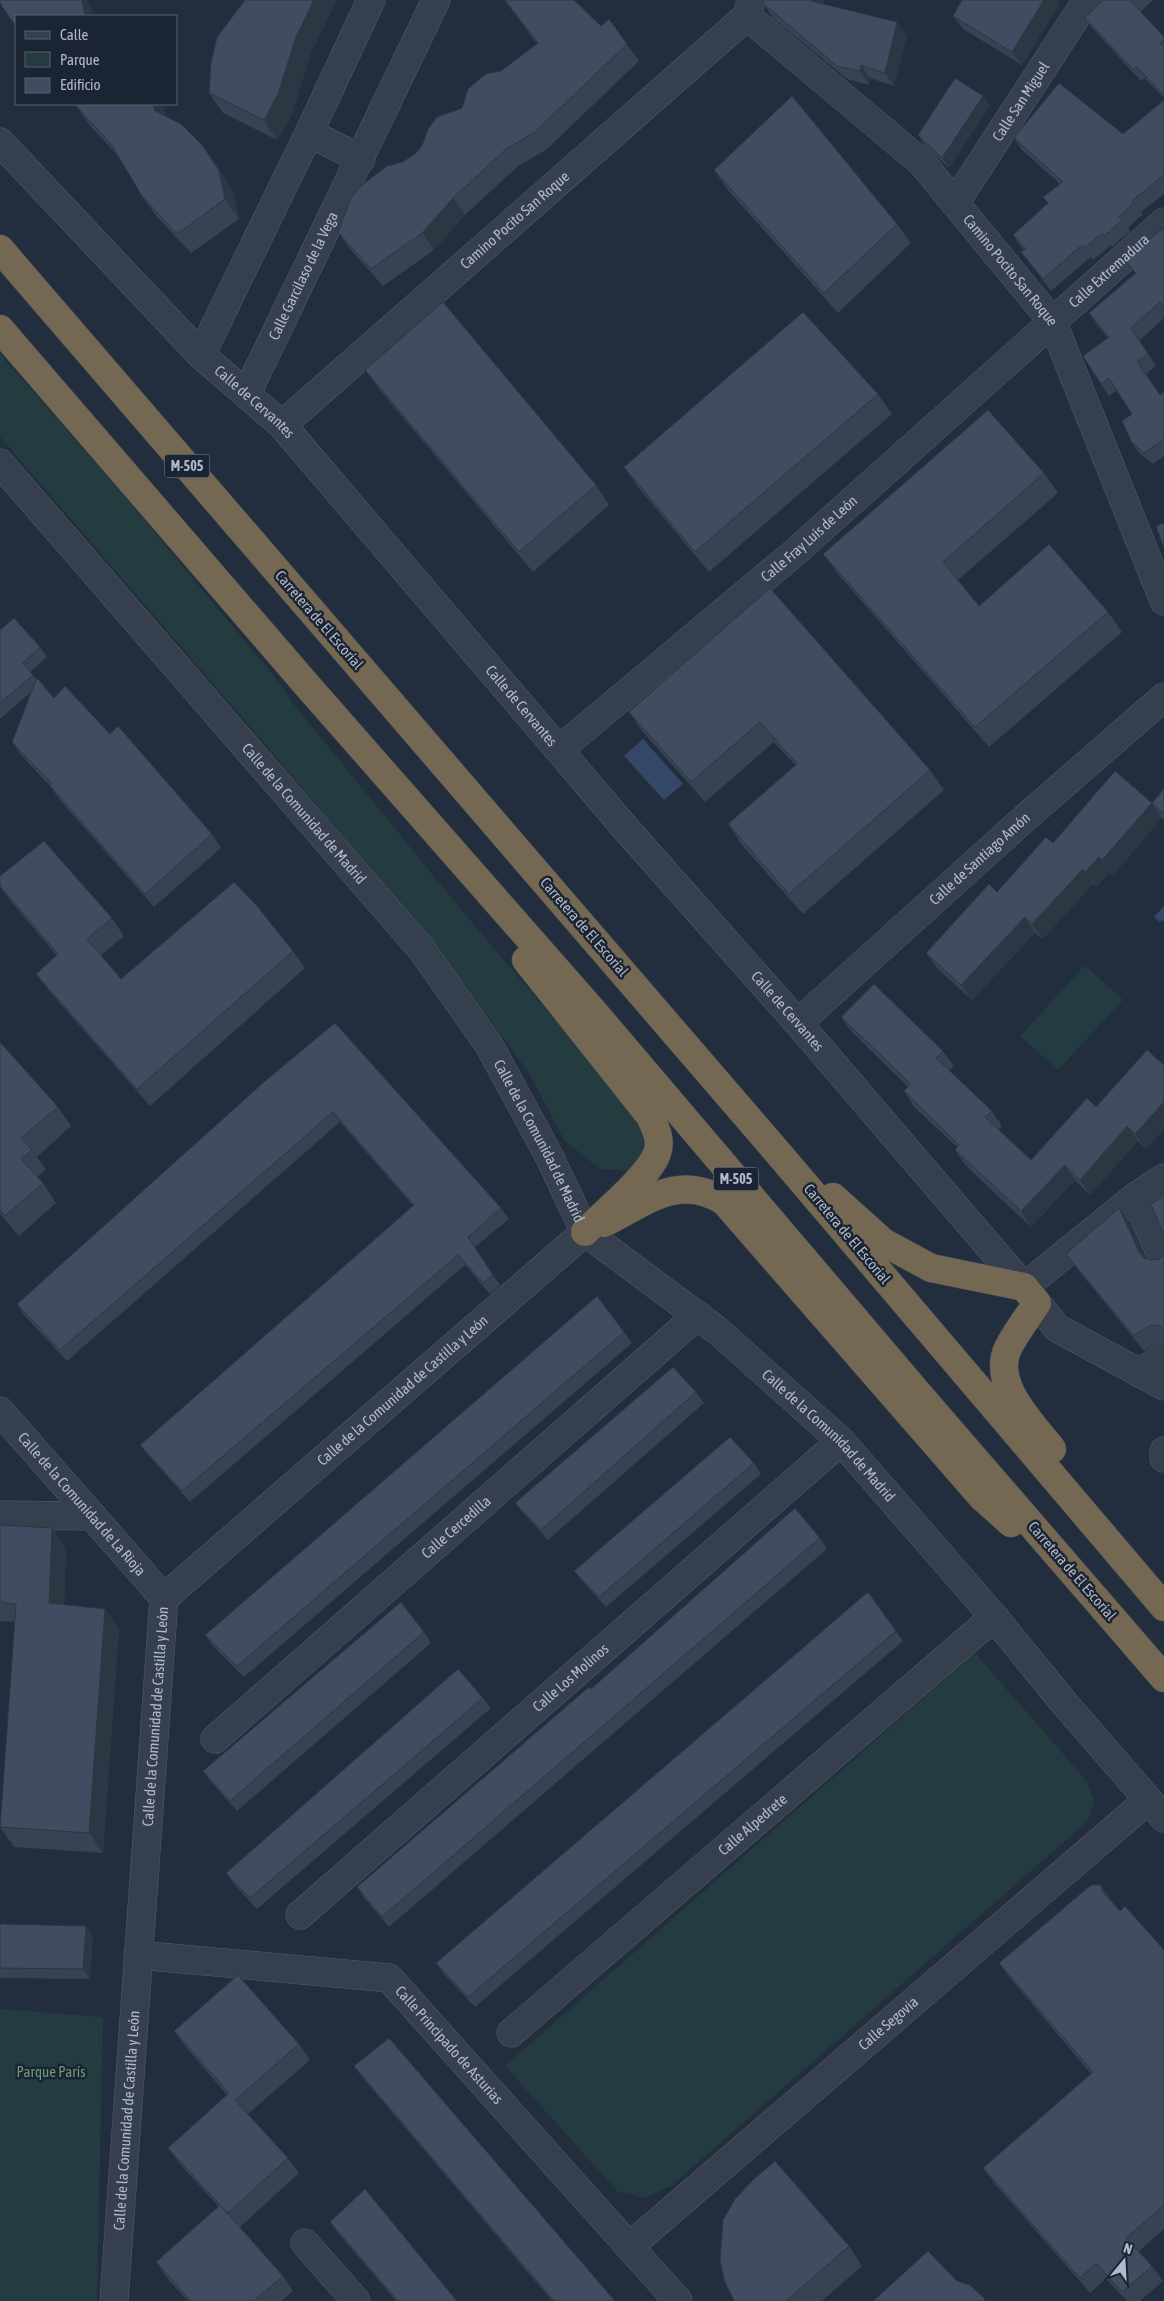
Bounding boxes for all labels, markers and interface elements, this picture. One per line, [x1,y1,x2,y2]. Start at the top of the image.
legend [15,15,178,105]
text: Calle [60,26,89,43]
text: Parque [60,51,100,68]
street label: Calle San Miguel [989,58,1053,144]
text: Edificio [60,76,101,93]
street label: Camino Pocito San Roque [456,167,573,272]
street label: Calle Garcilaso de la Vega [265,209,341,342]
street label: Camino Pocito San Roque [960,211,1062,328]
street label: Calle Extremadura [1065,230,1152,311]
street label: Calle de Cervantes [211,362,298,441]
road number: M-505 [164,454,210,478]
street label: Calle Fray Luis de León [757,492,860,585]
street label: Carretera de El Escorial [272,567,367,672]
street label: Calle de Cervantes [482,662,561,750]
street label: Calle de la Comunidad de Madrid [239,740,370,887]
street label: Calle de Santiago Amón [926,809,1033,908]
street label: Carretera de El Escorial [537,874,632,979]
street label: Calle de Cervantes [748,967,827,1055]
street label: Calle de la Comunidad de Madrid [491,1057,588,1225]
road number: M-505 [714,1168,758,1190]
street label: Carretera de El Escorial [801,1180,894,1287]
street label: Calle de la Comunidad de Castilla y León [314,1311,491,1469]
street label: Calle de la Comunidad de Madrid [759,1366,899,1505]
street label: Calle de la Comunidad de La Rioja [15,1429,149,1579]
street label: Calle Cercedilla [418,1492,494,1562]
street label: Carretera de El Escorial [1025,1518,1120,1623]
street label: Calle de la Comunidad de Castilla y León [139,1606,171,1827]
street label: Calle Los Molinos [529,1640,612,1715]
street label: Calle Alpedrete [715,1790,790,1859]
street label: Calle Principado de Asturias [392,1982,507,2107]
street label: Calle Segovia [855,1993,921,2053]
street label: Calle de la Comunidad de Castilla y León [110,2010,143,2231]
park label: Parque París [17,2063,85,2080]
north arrow [1099,2236,1149,2286]
text: N [1122,2240,1134,2258]

